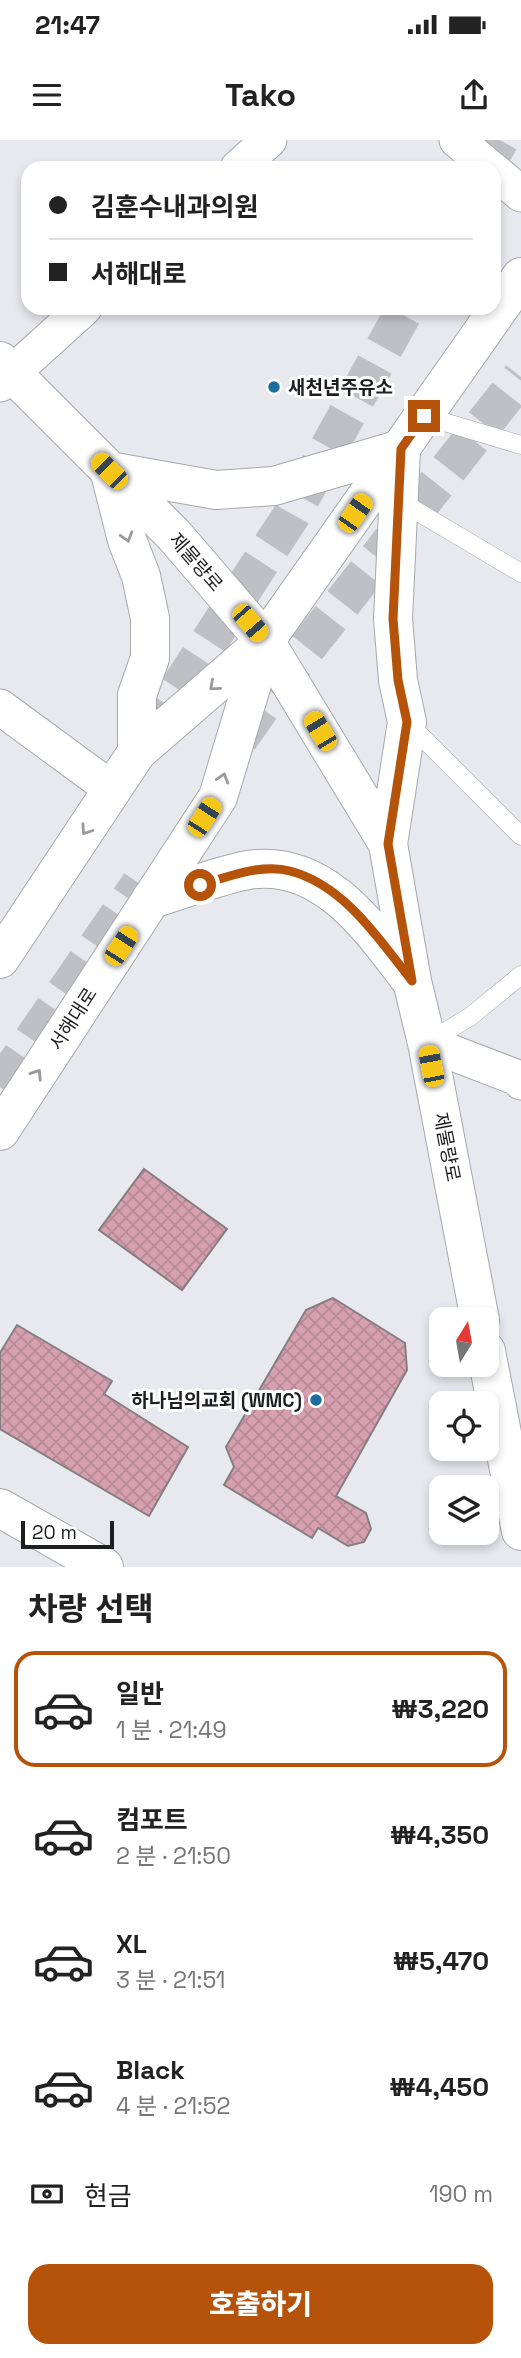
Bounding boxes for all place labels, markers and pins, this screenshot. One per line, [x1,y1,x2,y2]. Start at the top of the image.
place label: 새천년주유소 [288,375,393,400]
marker: 새천년주유소 [266,379,282,395]
place label: 하나님의교회 (WMC) [131,1388,302,1413]
marker: 하나님의교회 (WMC) [308,1392,324,1408]

